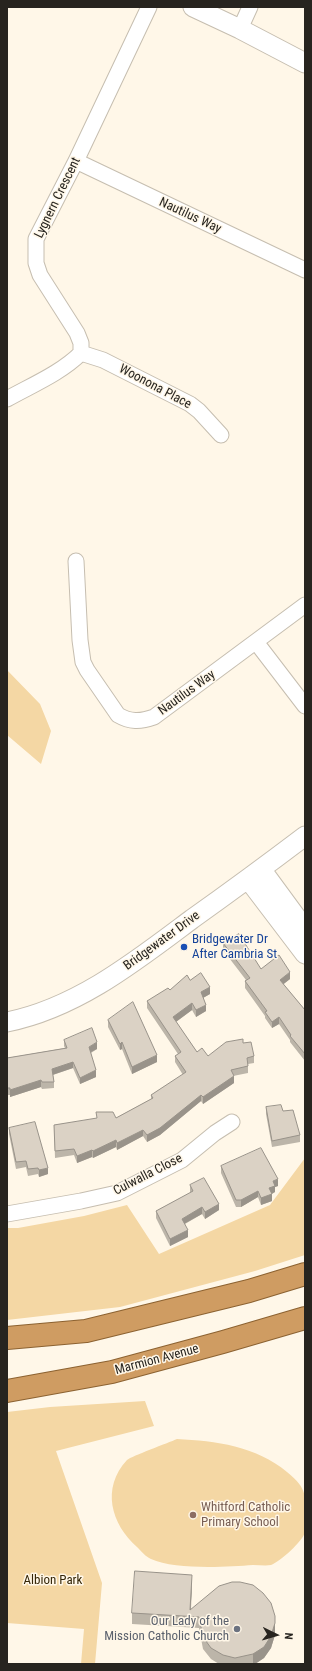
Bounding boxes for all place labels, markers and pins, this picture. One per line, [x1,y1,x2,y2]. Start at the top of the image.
place label: Bridgewater Dr After Cambria St [192,932,277,963]
marker: Bridgewater Dr After Cambria St [179,942,189,952]
place label: Whitford Catholic Primary School [201,1500,290,1531]
marker: Whitford Catholic Primary School [188,1510,198,1520]
place label: Our Lady of the Mission Catholic Church [104,1614,229,1645]
marker: Our Lady of the Mission Catholic Church [232,1624,242,1634]

